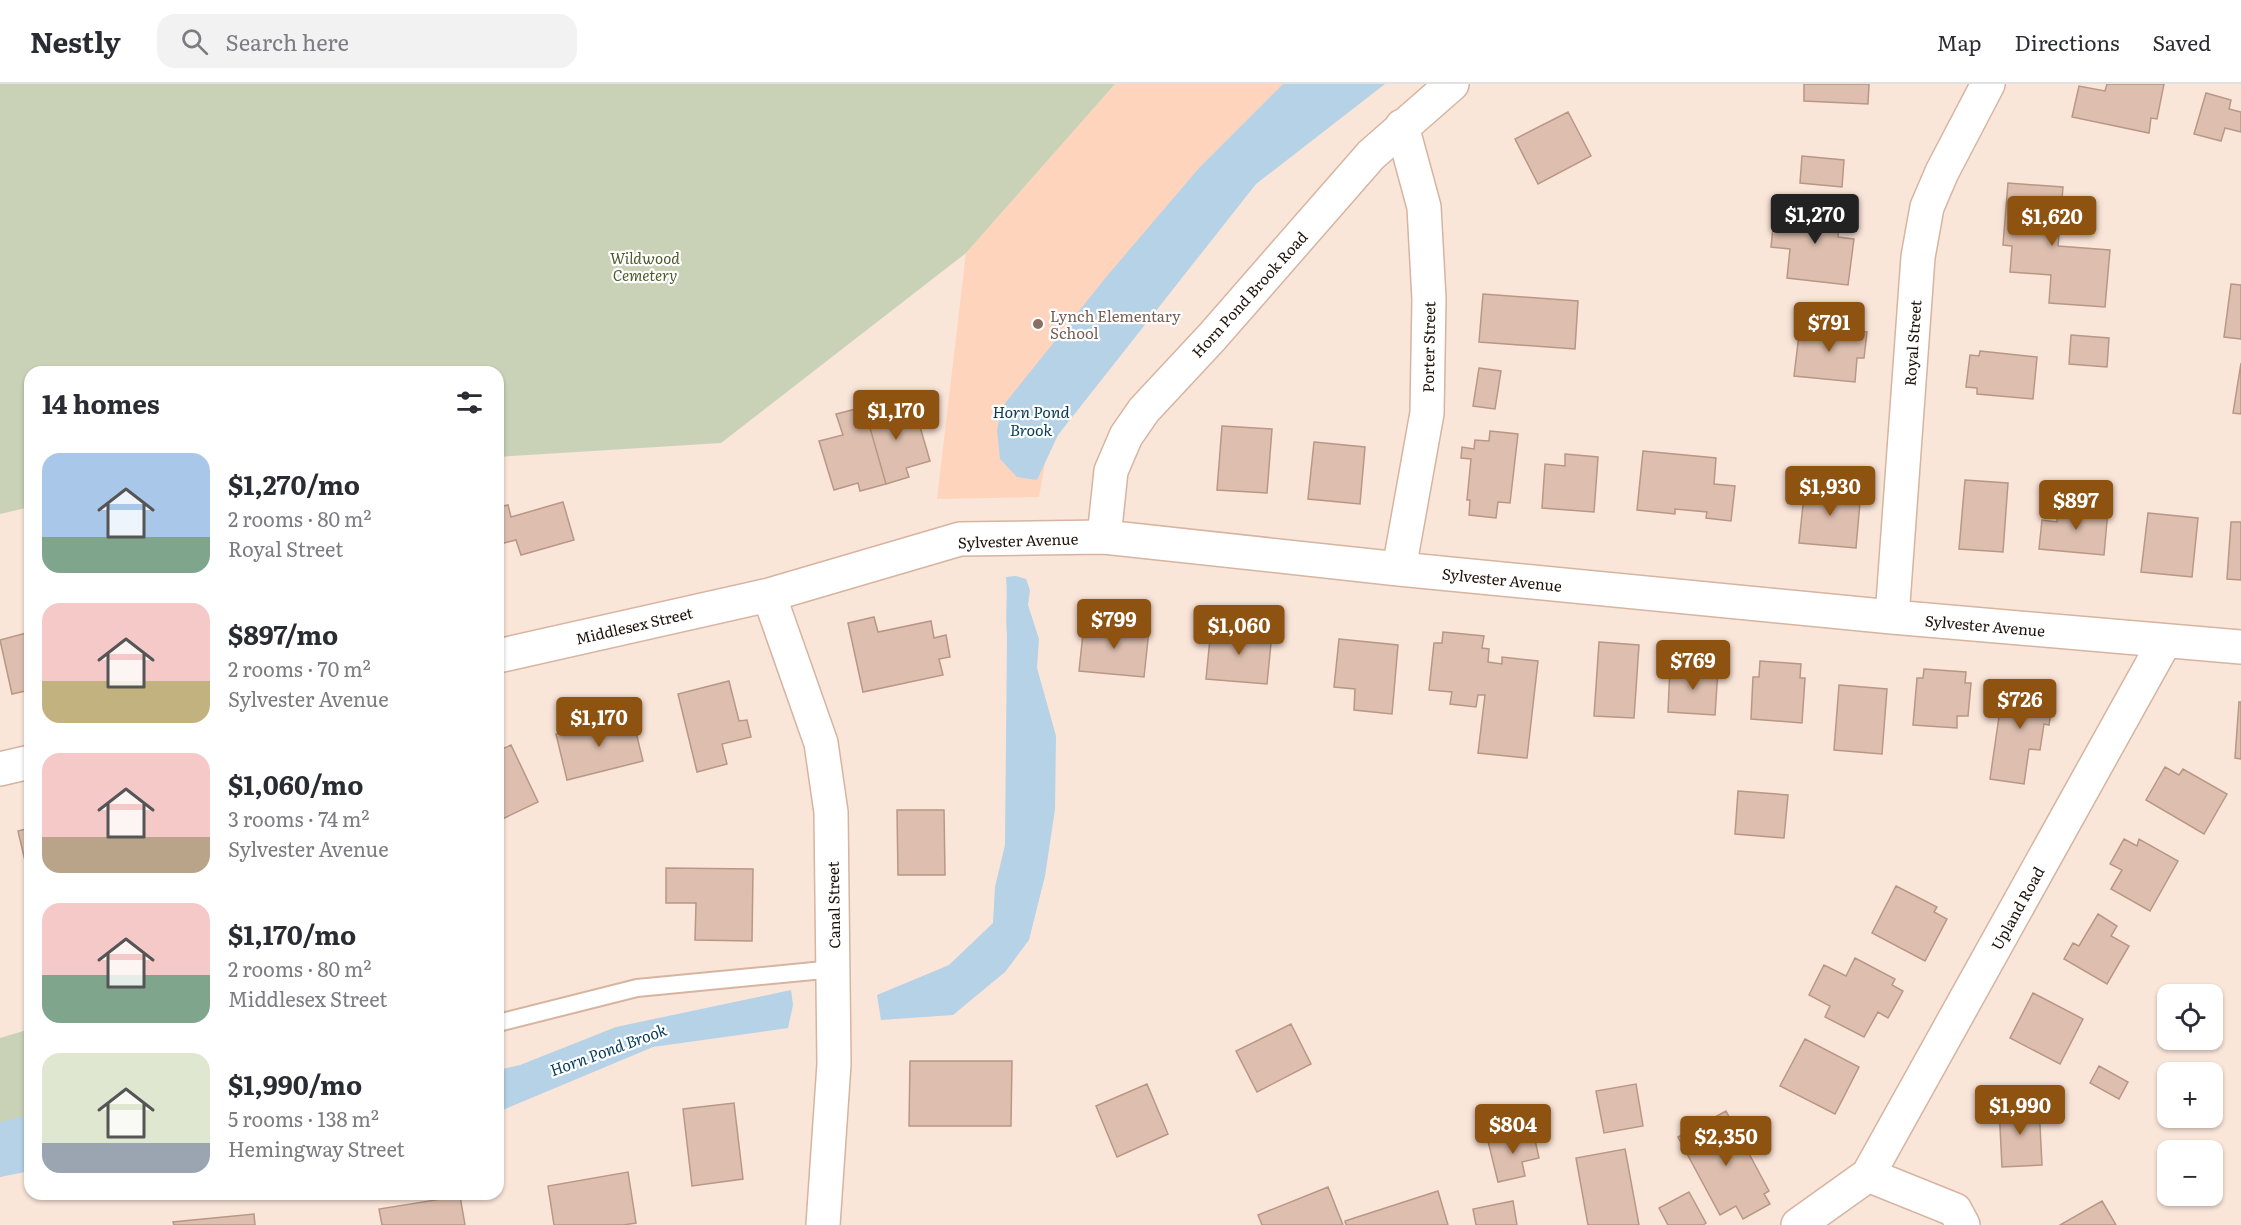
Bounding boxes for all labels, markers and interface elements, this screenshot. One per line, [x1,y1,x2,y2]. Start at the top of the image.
search box [157,14,577,68]
text: Nestly [30,20,121,62]
icon: search [178,25,211,58]
text: Search here [226,25,349,58]
text: Map [1937,26,1982,57]
text: Directions [2015,26,2120,57]
text: Saved [2153,26,2211,57]
pin: $1,270 [1766,194,1864,245]
pin: $1,620 [2003,196,2101,247]
text: $1,270 [1785,198,1845,228]
text: $1,620 [2021,200,2083,230]
street label: Horn Pond Brook Road [1186,226,1312,362]
park label: Wildwood Cemetery [610,246,680,286]
street label: Royal Street [1898,299,1926,387]
street label: Porter Street [1416,301,1440,393]
pin: $791 [1793,302,1865,353]
place label: Lynch Elementary School [1050,304,1181,344]
text: $791 [1808,306,1850,336]
marker: Lynch Elementary School [1031,317,1045,331]
text: 14 homes [42,383,160,422]
icon: filters [453,386,486,419]
pin: $1,170 [847,390,945,441]
text: $1,170 [867,394,925,424]
water label: Horn Pond Brook [992,399,1070,441]
text: $1,270/mo [228,464,360,503]
pin: $1,930 [1781,466,1879,517]
text: $1,930 [1799,470,1861,500]
icon: home [90,477,162,549]
pin: $897 [2040,480,2112,531]
text: $897 [2053,484,2099,514]
text: 2 rooms · 80 m² [228,503,371,533]
street label: Sylvester Avenue [957,526,1079,554]
text: Royal Street [228,533,343,563]
street label: Sylvester Avenue [1441,561,1563,597]
pin: $799 [1078,599,1150,650]
street label: Middlesex Street [573,600,695,650]
text: $799 [1091,603,1137,633]
pin: $1,060 [1190,605,1288,656]
street label: Sylvester Avenue [1924,608,2046,642]
text: $1,060 [1207,609,1271,639]
text: $897/mo [228,614,338,653]
icon: home [90,627,162,699]
pin: $769 [1657,640,1729,691]
text: $769 [1670,644,1716,674]
text: 2 rooms · 70 m² [228,653,371,683]
pin: $726 [1984,679,2056,730]
text: Sylvester Avenue [228,683,389,713]
text: $726 [1997,683,2043,713]
pin: $1,170 [550,697,648,748]
text: $1,170 [570,701,628,731]
text: $1,060/mo [228,764,363,803]
icon: home [90,777,162,849]
text: 3 rooms · 74 m² [228,803,369,833]
text: Sylvester Avenue [228,833,389,863]
street label: Canal Street [821,861,845,949]
street label: Upland Road [1985,862,2049,954]
text: $1,170/mo [228,914,356,953]
icon: home [90,927,162,999]
text: 2 rooms · 80 m² [228,953,371,983]
text: Middlesex Street [228,983,387,1013]
map controls [2157,984,2223,1206]
button: locate [2157,984,2223,1050]
water label: Horn Pond Brook [546,1017,670,1081]
button: + [2157,1062,2223,1128]
text: $1,990/mo [228,1064,362,1103]
icon: home [90,1077,162,1149]
pin: $1,990 [1971,1085,2069,1136]
text: $1,990 [1989,1089,2051,1119]
text: 5 rooms · 138 m² [228,1103,379,1133]
pin: $804 [1477,1104,1549,1155]
text: $804 [1489,1108,1537,1138]
pin: $2,350 [1677,1116,1775,1167]
text: $2,350 [1694,1120,1758,1150]
text: Hemingway Street [228,1133,405,1163]
button: − [2157,1140,2223,1206]

